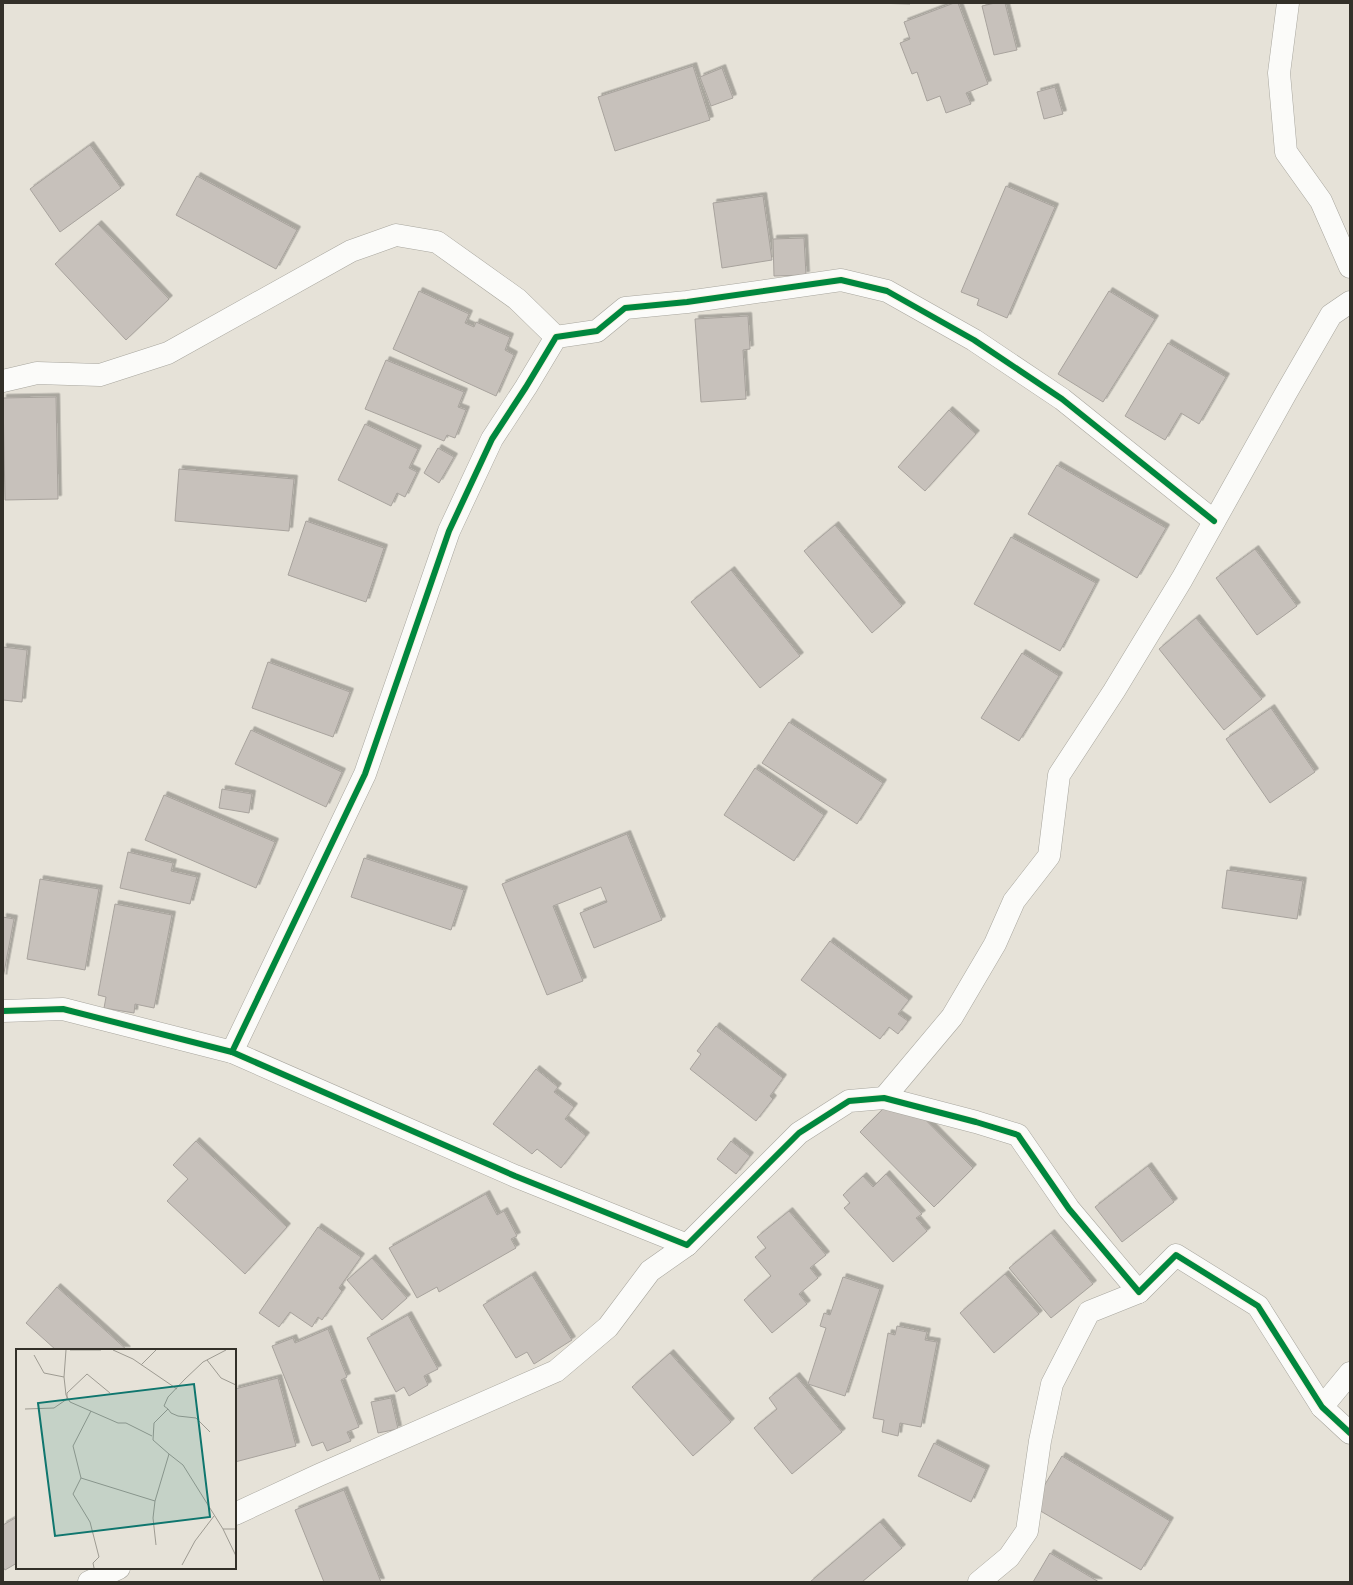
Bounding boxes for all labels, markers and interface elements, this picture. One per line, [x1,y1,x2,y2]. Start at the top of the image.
inset map [16,1349,236,1569]

